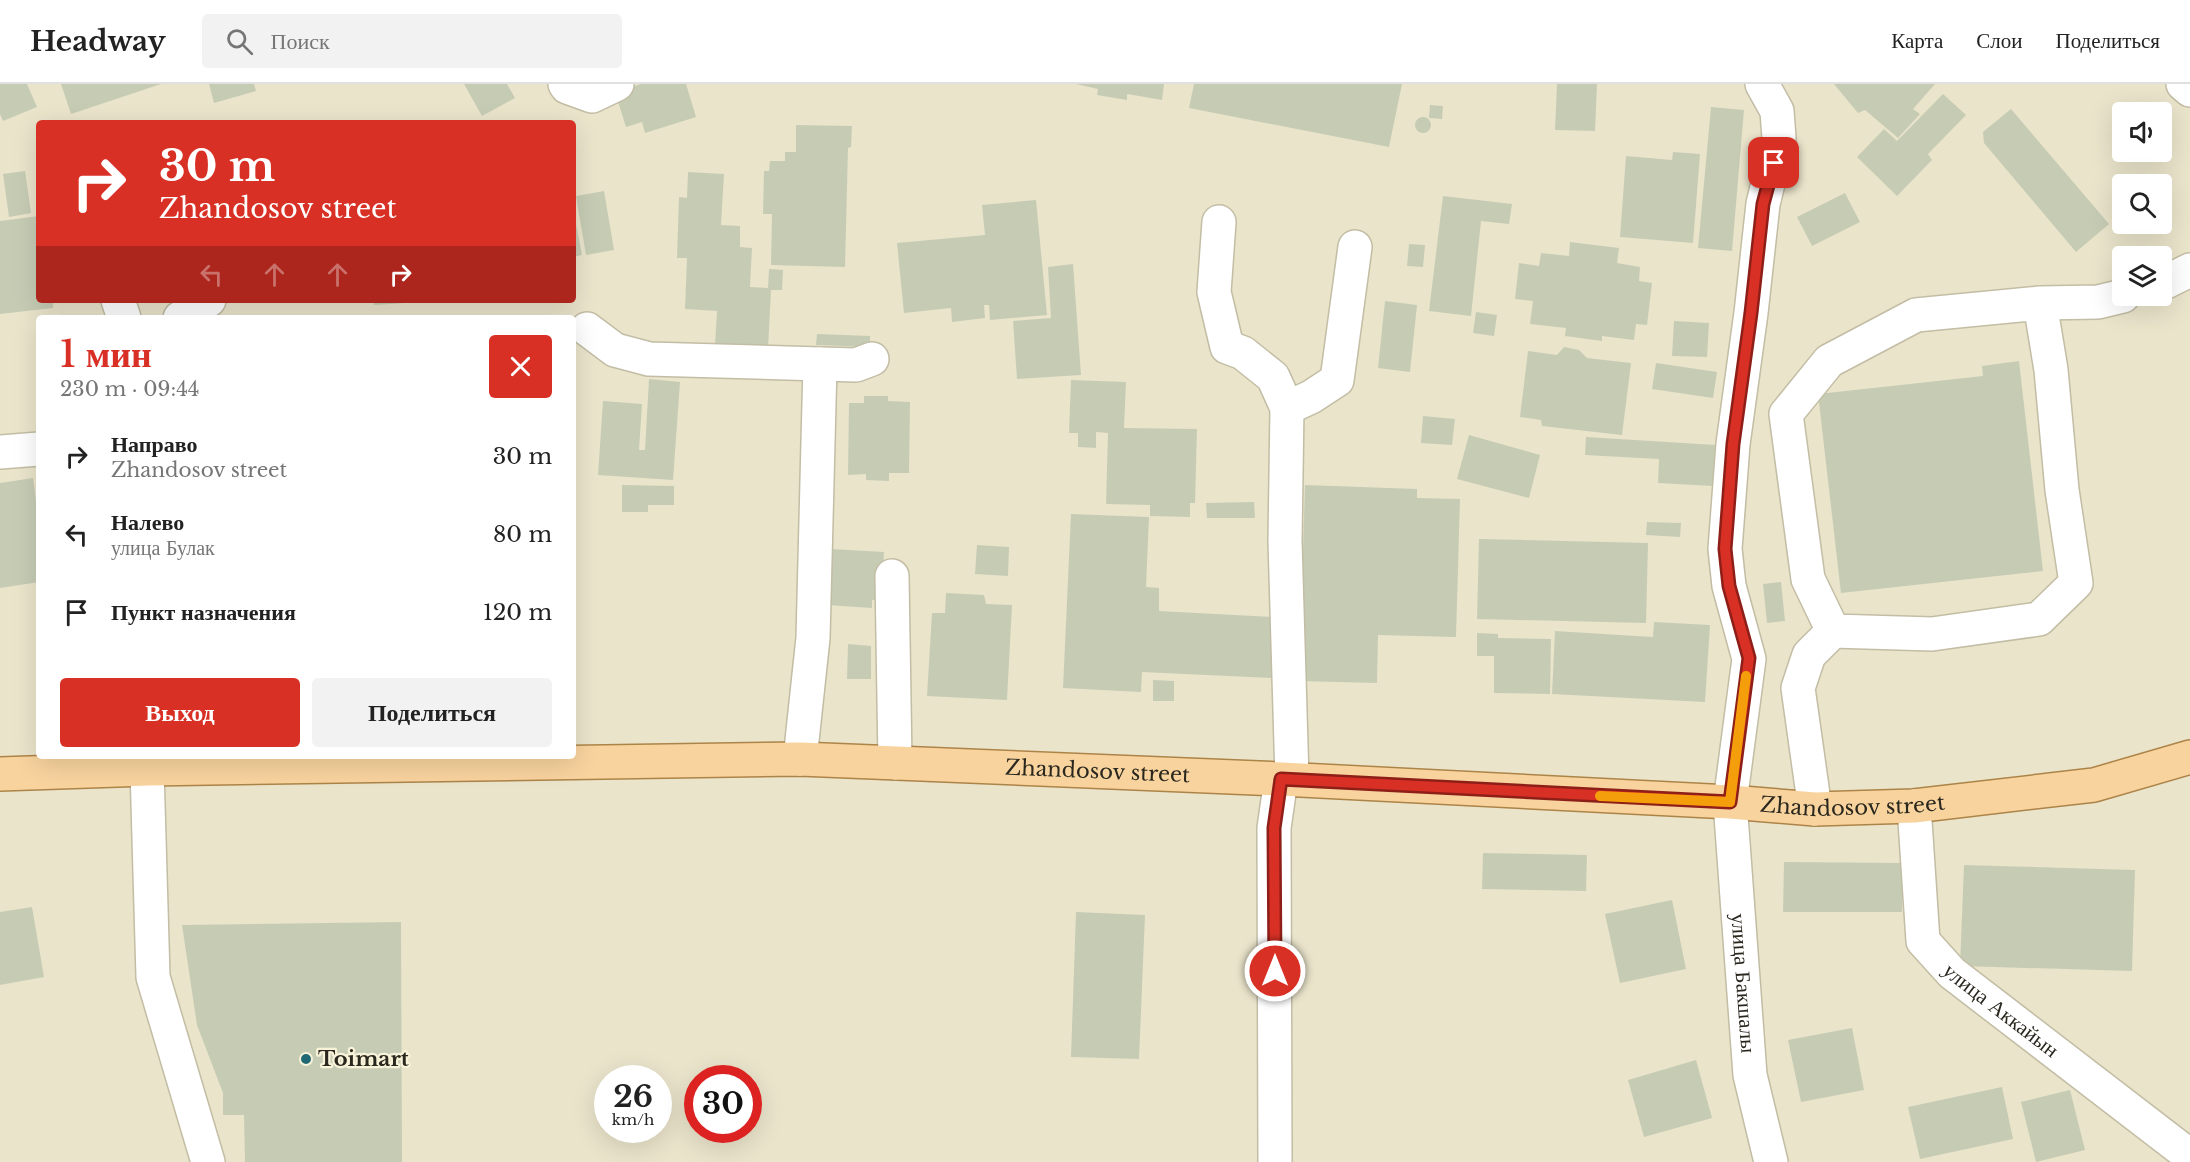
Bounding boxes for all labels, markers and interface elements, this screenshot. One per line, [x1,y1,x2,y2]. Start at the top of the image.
search box [202,14,622,68]
text: Headway [30,24,166,59]
icon: search [223,25,256,58]
text: Поиск [271,28,330,55]
text: Карта [1891,28,1943,54]
text: Слои [1976,28,2022,54]
text: Поделиться [2055,28,2160,54]
map controls [2112,102,2172,306]
button: sound [2112,102,2172,162]
pin [1748,137,1799,188]
text: 30 m [159,140,275,192]
icon: right [60,144,138,222]
icon: arrive [1757,146,1790,179]
button: search [2112,174,2172,234]
text: Zhandosov street [159,192,397,225]
button: layers [2112,246,2172,306]
icon: left [195,258,228,291]
icon: ahead [258,258,291,291]
icon: ahead [321,258,354,291]
icon: right [384,258,417,291]
text: 1 мин [60,332,152,377]
button: close [489,335,552,398]
text: 230 m · 09:44 [60,377,200,401]
text: Направо [111,431,197,458]
icon: right [60,440,93,473]
text: 30 m [493,443,552,470]
text: Zhandosov street [111,458,287,482]
text: Налево [111,509,184,536]
icon: left [60,518,93,551]
text: 80 m [493,521,552,548]
text: улица Булак [111,536,215,560]
icon: arrive [60,596,93,629]
text: Пункт назначения [111,599,296,626]
text: 120 m [483,599,552,626]
button: Выход [60,678,300,747]
button: Поделиться [312,678,552,747]
street label: Zhandosov street [1005,755,1191,788]
street label: Zhandosov street [1759,789,1946,822]
street label: улица Бакшалы [1725,913,1761,1054]
position arrow [1243,939,1307,1003]
street label: улица Аккайын [1937,958,2064,1063]
place label: Toimart [318,1046,409,1072]
marker: Toimart [299,1052,313,1066]
speed limit sign: 30 [684,1065,762,1143]
text: 26 [613,1078,653,1115]
text: km/h [612,1110,654,1129]

